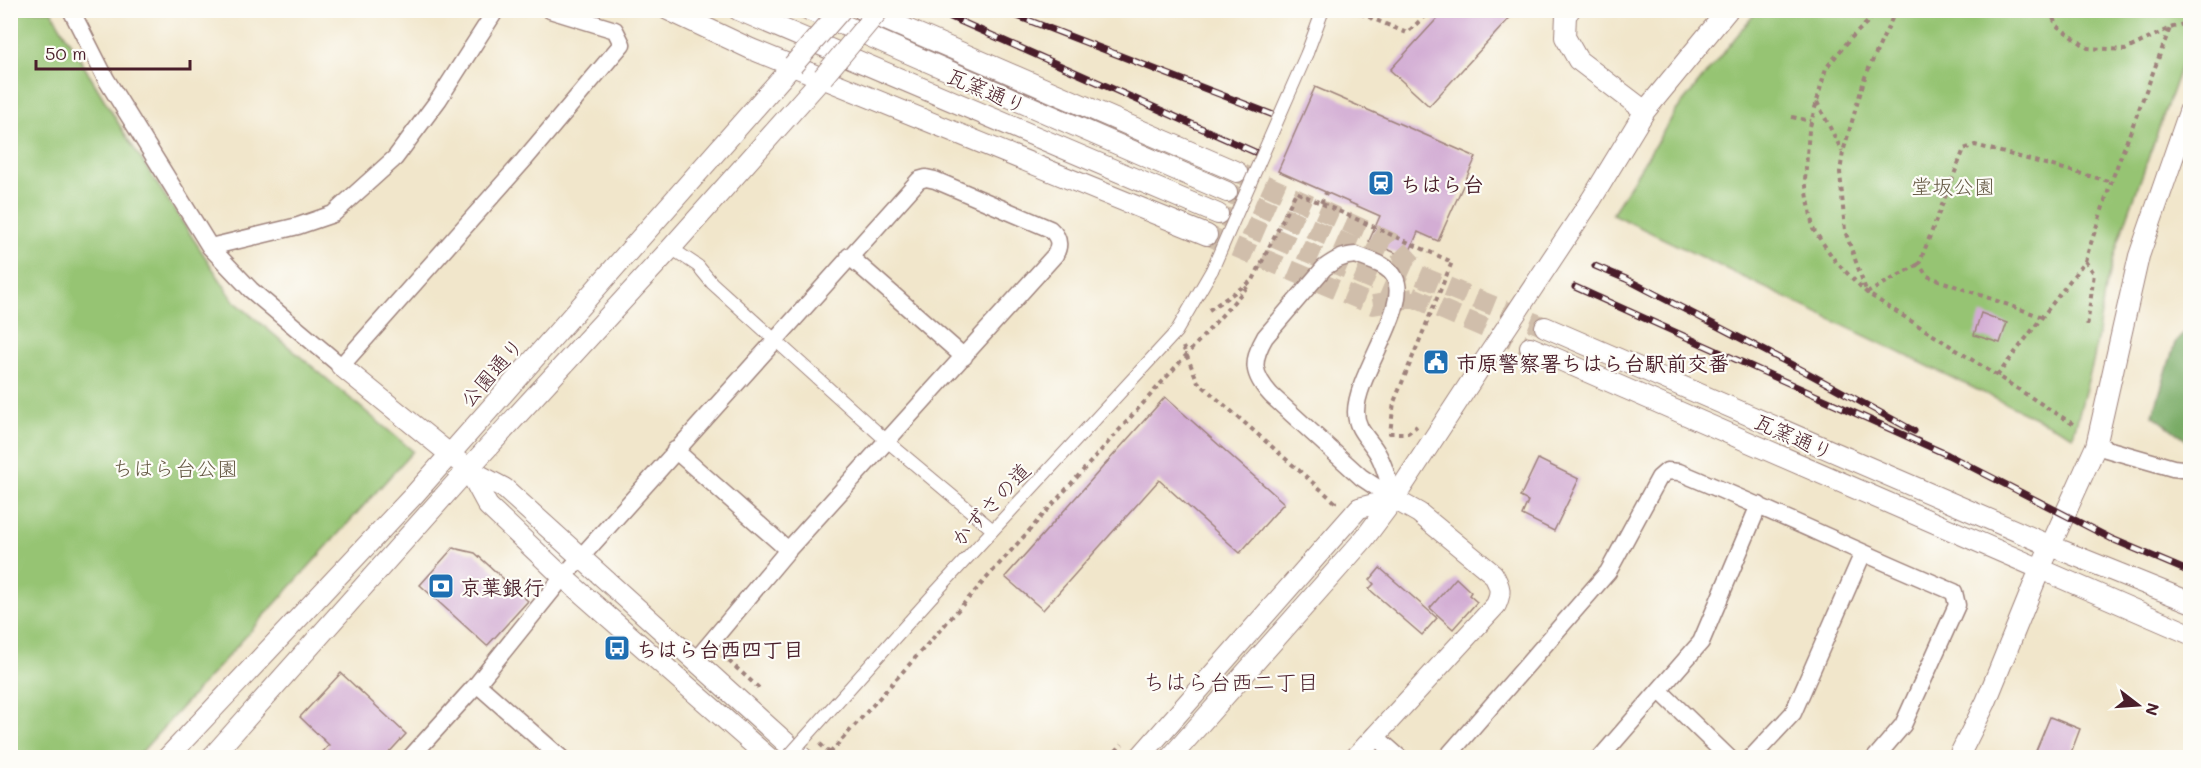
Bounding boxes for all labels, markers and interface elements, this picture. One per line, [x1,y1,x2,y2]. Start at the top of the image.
scale bar [36,33,190,71]
text: 50 m [45,41,87,65]
street label: 瓦窯通り [943,61,1031,119]
station icon: ちはら台 [1366,168,1396,198]
place label: ちはら台 [1400,170,1484,197]
park label: 堂坂公園 [1911,172,1995,199]
street label: 公園通り [453,331,529,413]
public building icon: 市原警察署ちはら台駅前交番 [1421,347,1451,377]
place label: 市原警察署ちはら台駅前交番 [1456,349,1729,376]
street label: 瓦窯通り [1750,407,1838,465]
park label: ちはら台公園 [112,454,238,481]
street label: かずさの道 [944,456,1036,552]
bank icon: 京葉銀行 [426,571,456,601]
place label: 京葉銀行 [460,573,544,600]
bus stop icon: ちはら台西四丁目 [602,633,632,663]
place label: ちはら台西四丁目 [636,635,804,662]
district label: ちはら台西二丁目 [1143,667,1319,696]
north arrow [2108,675,2168,735]
text: N [2141,701,2165,718]

